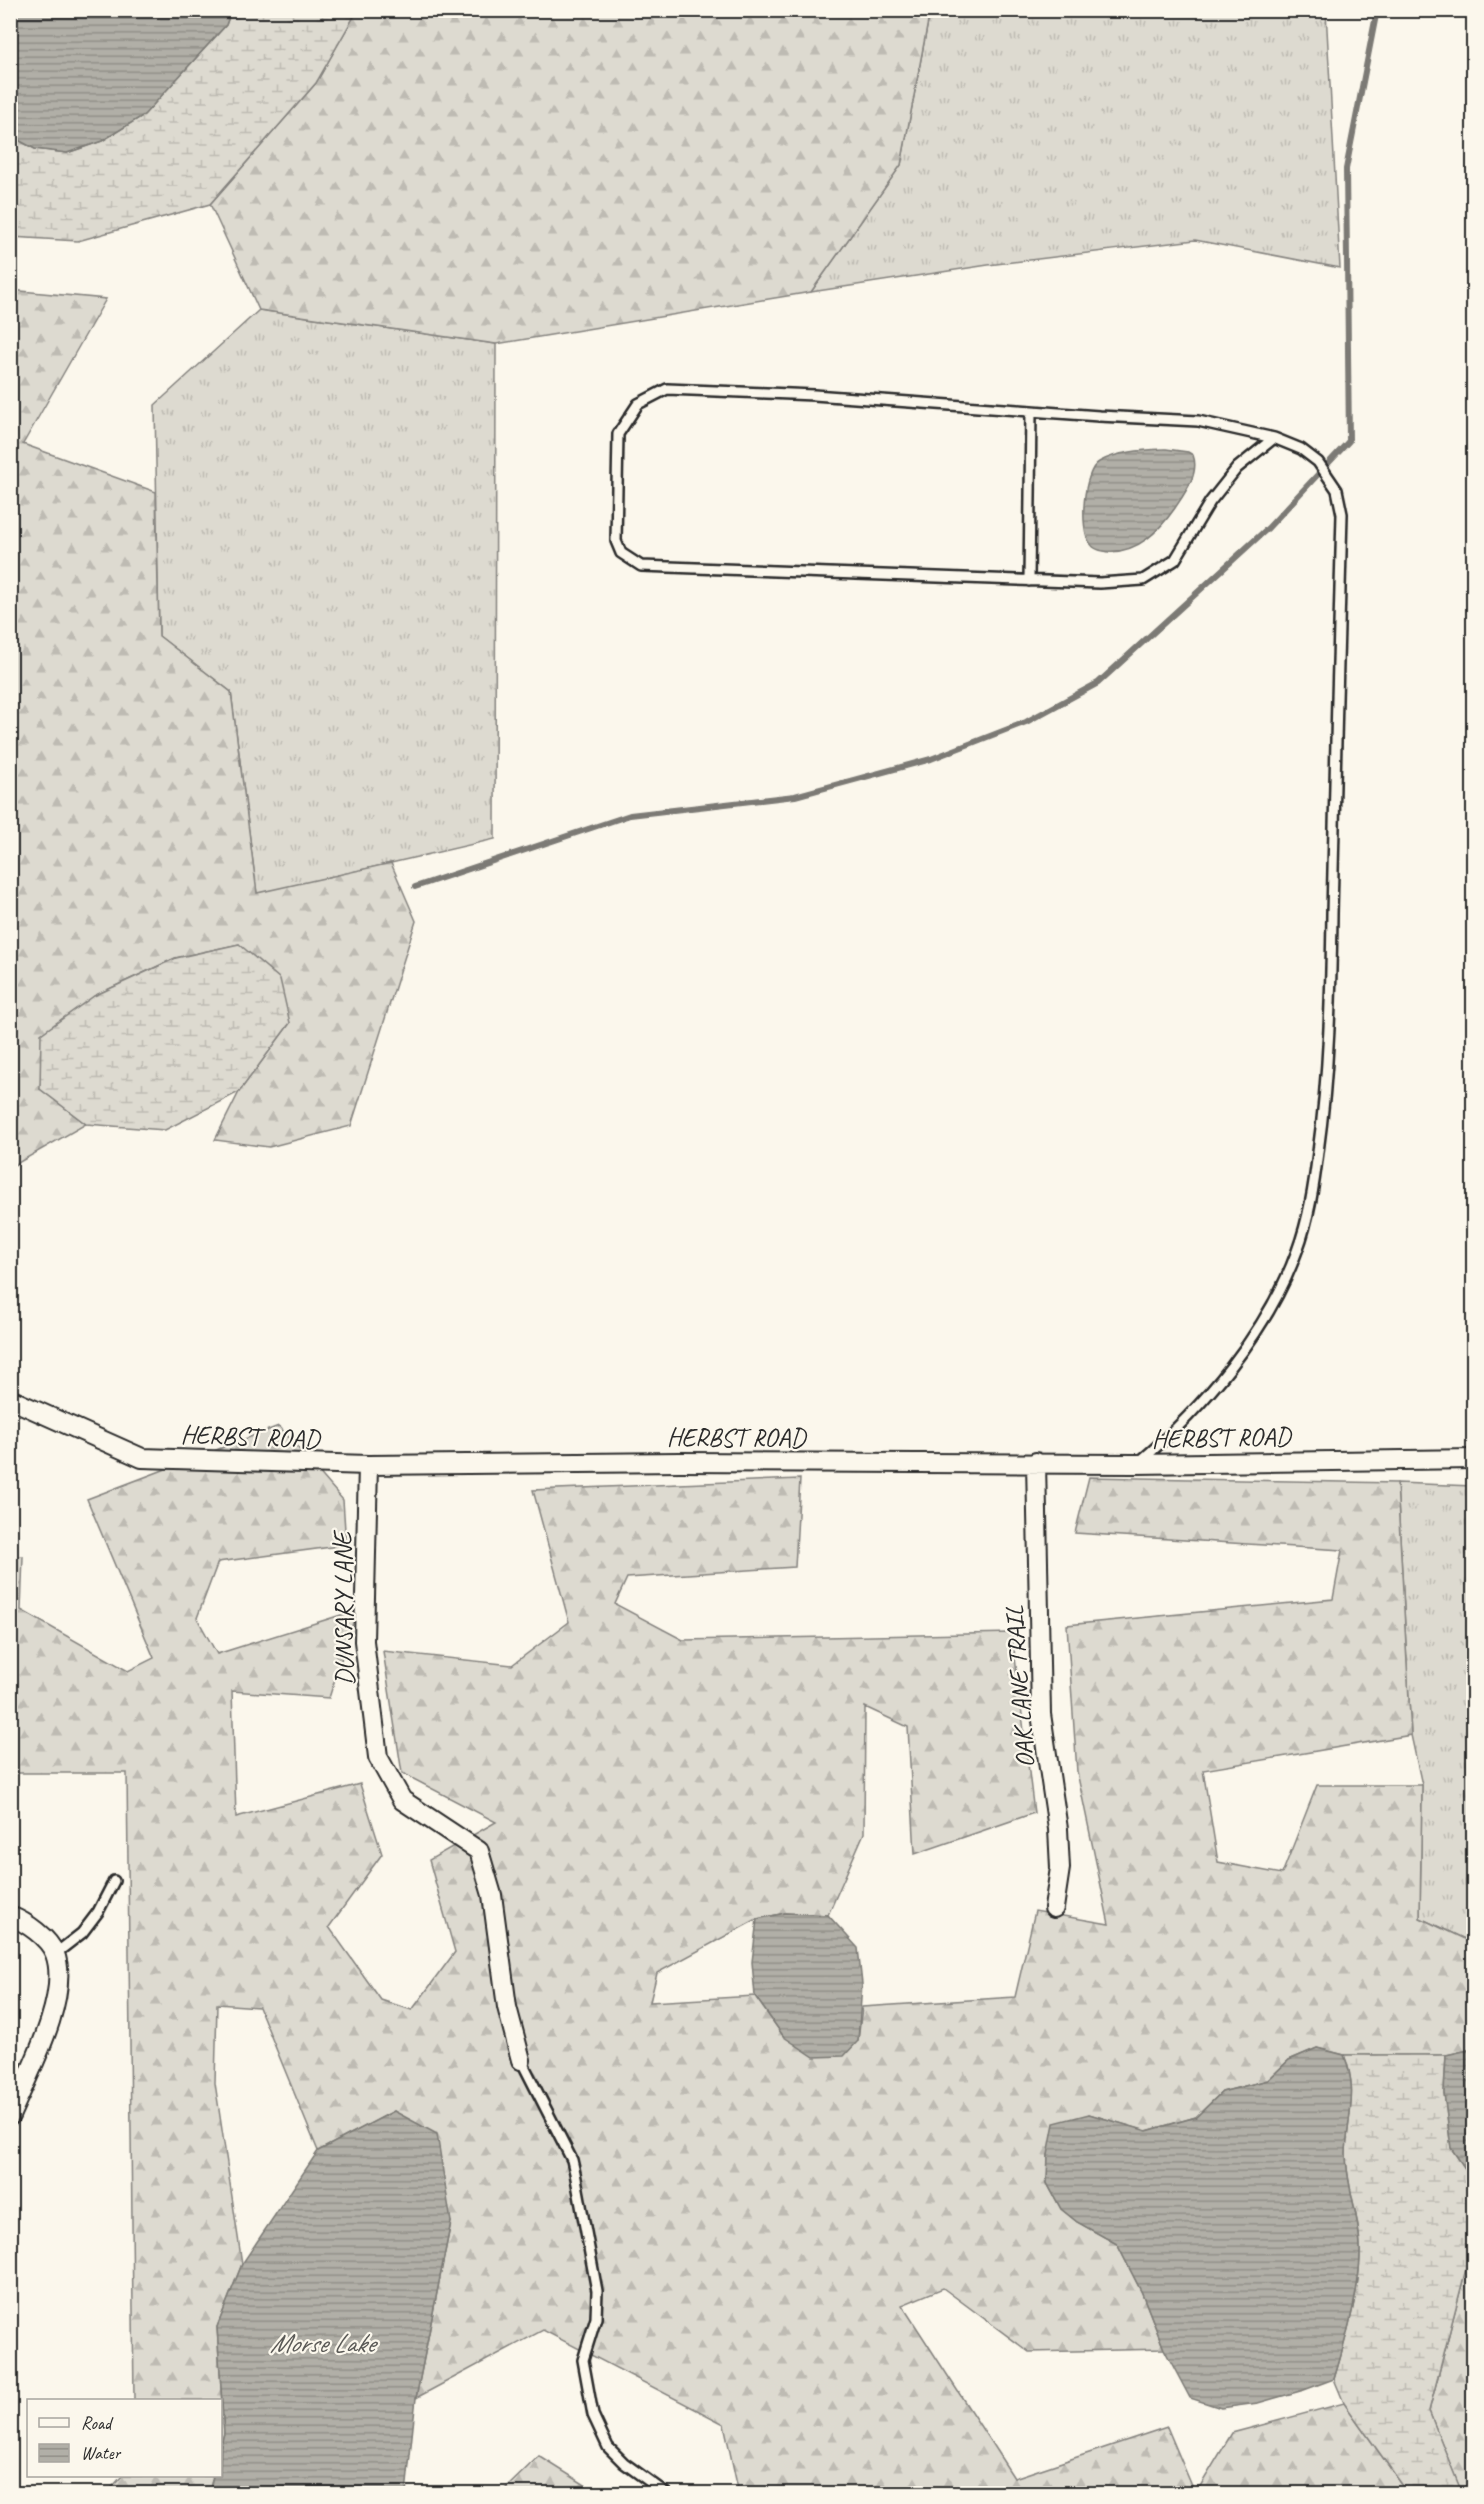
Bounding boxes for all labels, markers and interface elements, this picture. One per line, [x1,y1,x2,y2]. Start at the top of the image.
street label: HERBST ROAD [180,1418,322,1455]
street label: HERBST ROAD [1151,1420,1293,1455]
street label: HERBST ROAD [667,1421,807,1454]
street label: DUNSARY LANE [326,1529,361,1686]
street label: OAK LANE TRAIL [997,1604,1042,1769]
water label: Morse Lake [270,2326,378,2360]
legend [27,2399,222,2477]
text: Road [81,2412,114,2434]
text: Water [81,2442,122,2464]

